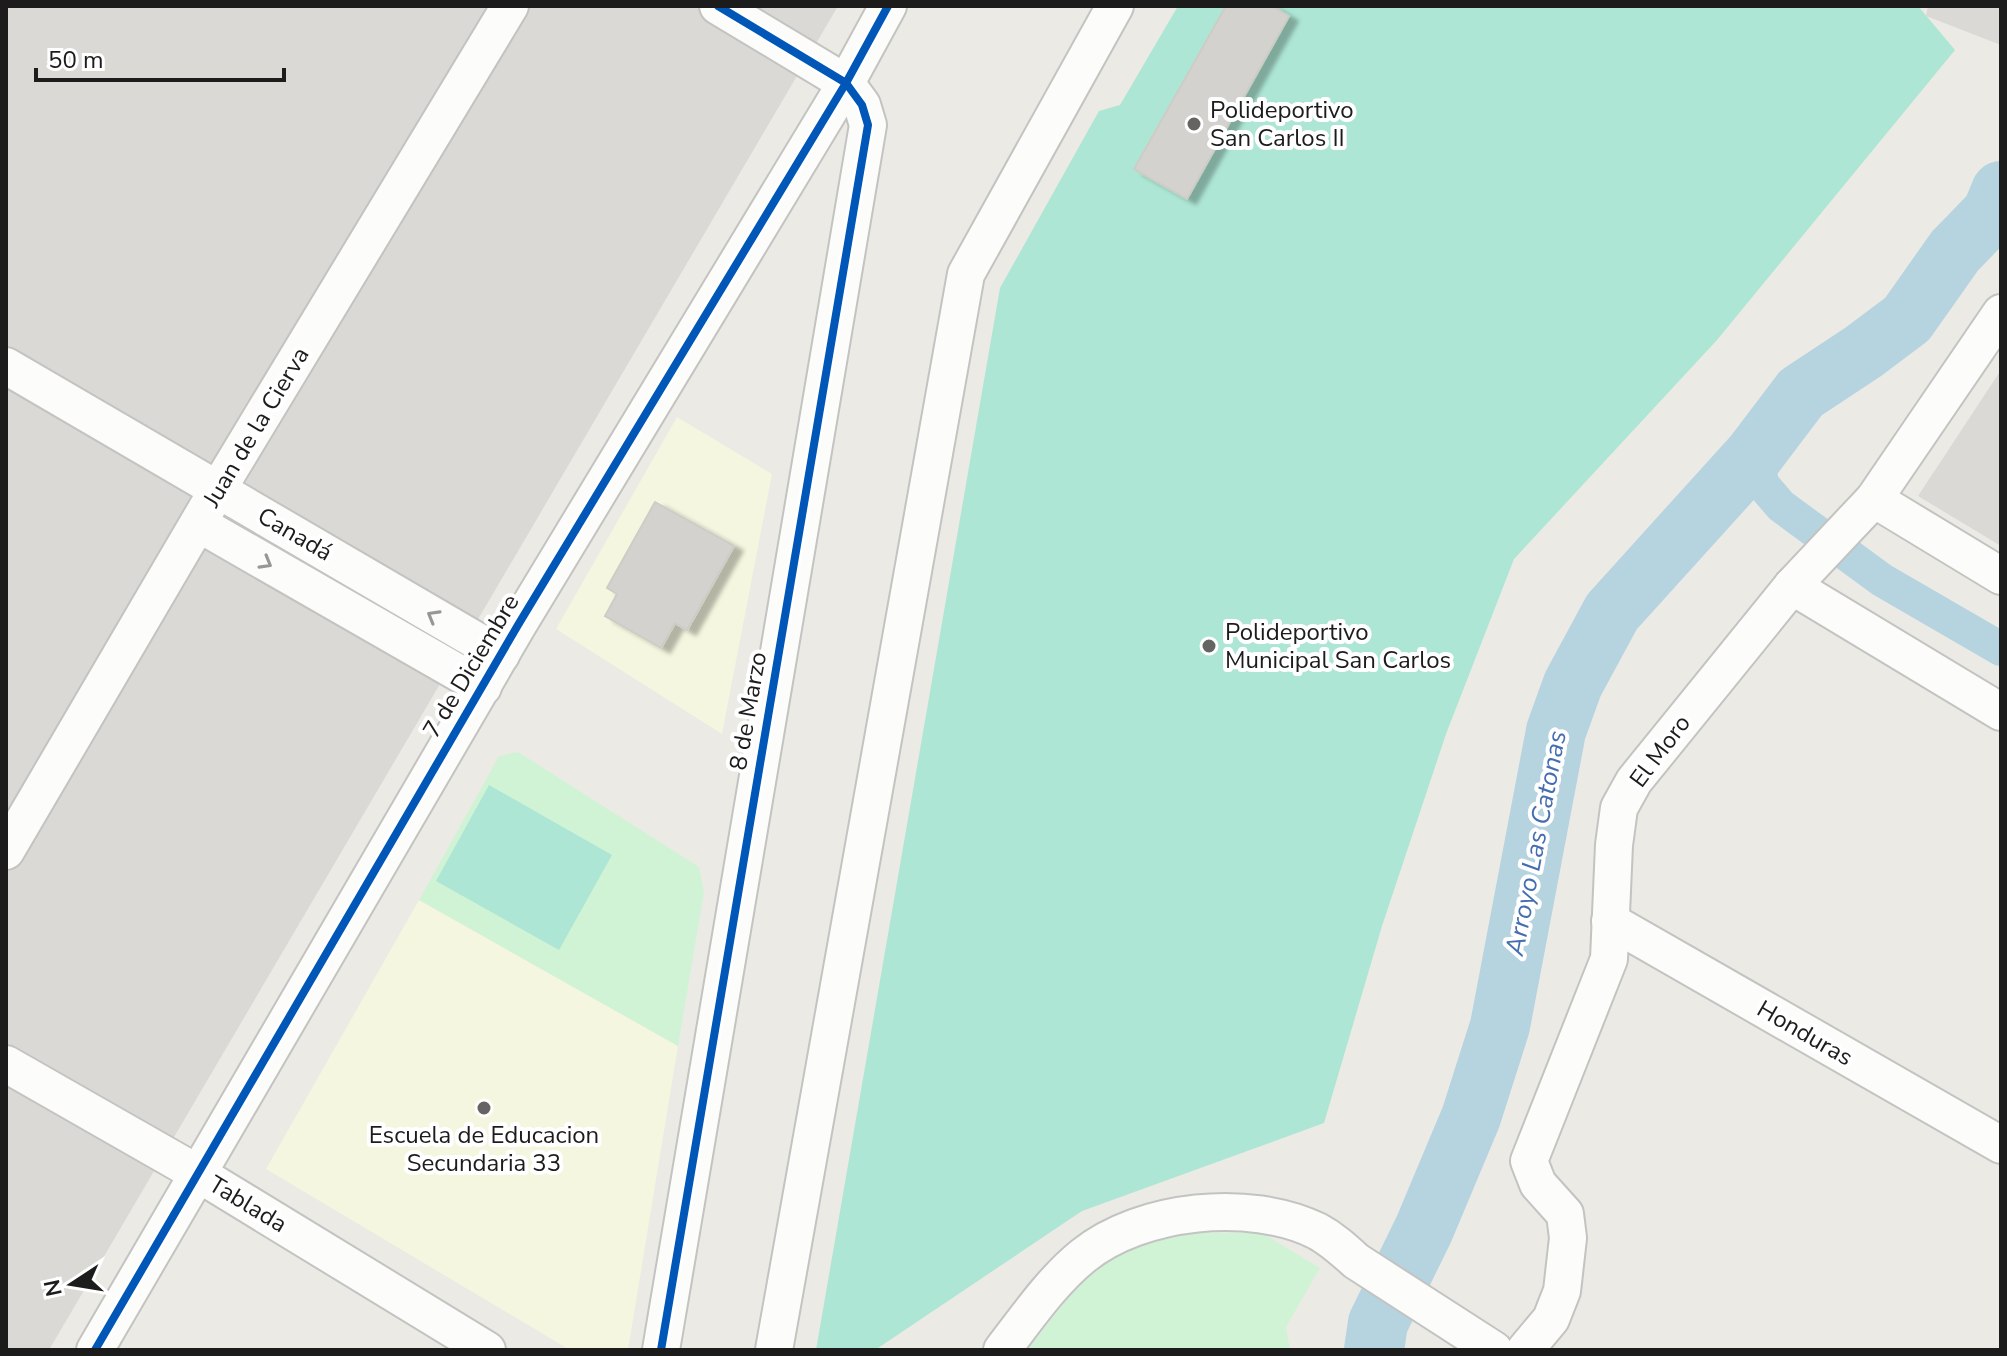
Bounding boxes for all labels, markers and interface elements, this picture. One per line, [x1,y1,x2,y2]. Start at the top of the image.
scale bar [36,32,284,82]
text: 50 m [48,44,104,76]
place label: Polideportivo San Carlos II [1210,94,1354,154]
marker: Polideportivo San Carlos II [1185,115,1203,133]
street label: Juan de la Cierva [195,341,316,514]
street label: Canadá [252,500,338,568]
one-way arrow [257,553,272,569]
street label: 7 de Diciembre [416,588,526,744]
one-way arrow [428,610,442,626]
place label: Polideportivo Municipal San Carlos [1225,616,1451,676]
marker: Polideportivo Municipal San Carlos [1200,637,1218,655]
street label: 8 de Marzo [722,649,774,773]
street label: El Moro [1622,708,1698,794]
water label: Arroyo Las Catonas [1497,728,1575,959]
street label: Honduras [1751,993,1859,1073]
marker: Escuela de Educacion Secundaria 33 [475,1099,493,1117]
place label: Escuela de Educacion Secundaria 33 [369,1119,599,1179]
street label: Tablada [203,1168,293,1240]
north arrow [32,1244,112,1324]
text: N [37,1277,70,1299]

